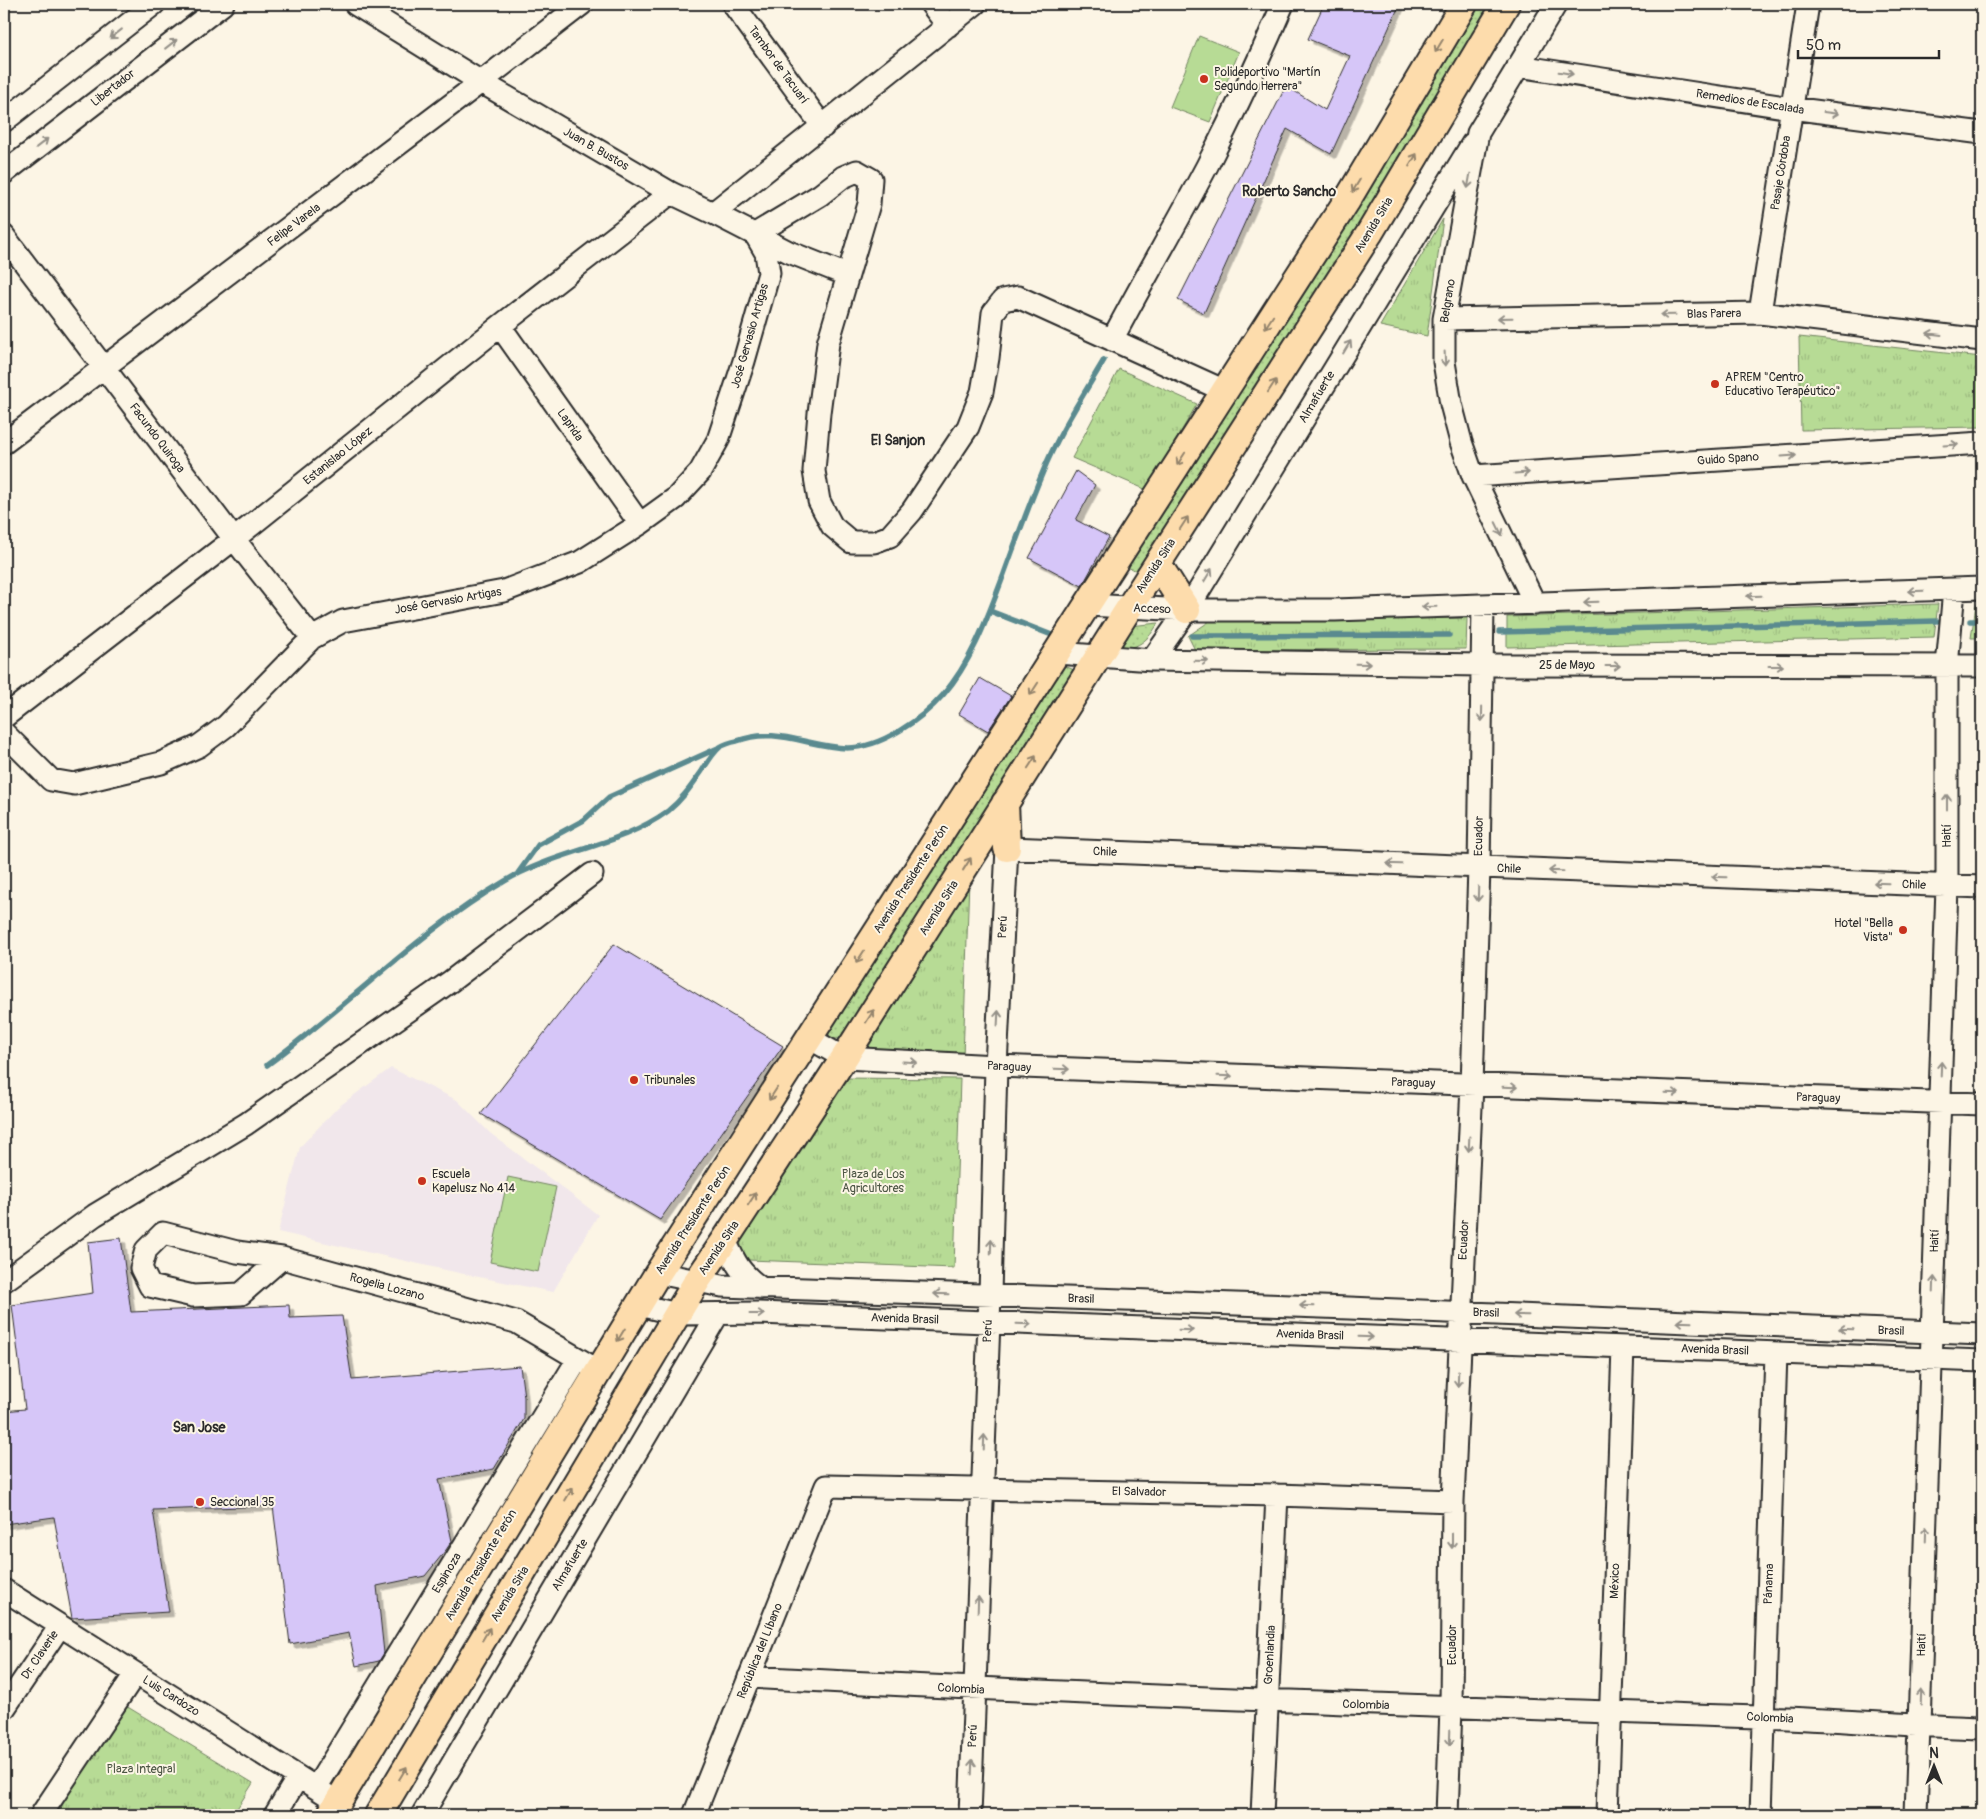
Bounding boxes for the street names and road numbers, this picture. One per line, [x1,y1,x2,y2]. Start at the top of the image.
street label: Tambor de Tacuarí [745,23,811,107]
street label: Libertador [88,66,139,110]
street label: Remedios de Escalada [1695,86,1806,118]
street label: Juan B. Bustos [561,124,632,174]
street label: Pasaje Córdoba [1768,134,1794,211]
street label: Avenida Siria [1352,194,1397,256]
street label: Felipe Varela [264,200,324,250]
street label: Belgrano [1437,277,1459,324]
street label: José Gervasio Artigas [728,281,772,390]
street label: Blas Parera [1686,306,1742,322]
street label: Almafuerte [1296,368,1338,426]
street label: Facundo Quiroga [126,400,188,476]
street label: Laprida [554,406,587,444]
street label: Estanislao López [300,424,376,488]
street label: Guido Spano [1696,449,1760,469]
street label: Avenida Siria [1133,535,1179,596]
street label: José Gervasio Artigas [393,584,503,618]
street label: Acceso [1133,601,1172,617]
street label: 25 de Mayo [1539,658,1596,673]
street label: Ecuador [1471,815,1487,856]
street label: Avenida Presidente Perón [870,822,952,936]
street label: Haití [1940,824,1955,848]
street label: Chile [1093,844,1117,860]
street label: Chile [1497,861,1521,877]
street label: Avenida Siria [916,877,962,938]
street label: Chile [1902,877,1926,893]
street label: Perú [995,915,1011,939]
street label: Paraguay [986,1058,1032,1076]
street label: Paraguay [1391,1075,1435,1091]
street label: Paraguay [1796,1090,1840,1106]
street label: Avenida Presidente Perón [652,1163,734,1277]
street label: Avenida Siria [695,1218,743,1278]
street label: Ecuador [1455,1219,1473,1261]
street label: Haití [1927,1229,1943,1253]
street label: Rogelia Lozano [348,1270,427,1304]
street label: Brasil [1067,1291,1095,1307]
street label: Brasil [1472,1305,1500,1321]
street label: Avenida Brasil [871,1310,939,1328]
street label: Perú [980,1319,996,1343]
street label: Brasil [1877,1323,1905,1339]
street label: Avenida Brasil [1276,1326,1344,1344]
street label: Avenida Brasil [1681,1341,1749,1359]
street label: El Salvador [1112,1484,1167,1500]
street label: Avenida Presidente Perón [442,1507,520,1623]
street label: Almafuerte [549,1536,591,1594]
street label: Espinoza [429,1550,465,1596]
street label: México [1607,1562,1623,1599]
street label: Avenida Siria [488,1563,533,1625]
street label: Pánama [1761,1563,1777,1605]
street label: República del Líbano [734,1600,786,1701]
street label: Ecuador [1445,1624,1460,1665]
street label: Groenlandia [1261,1625,1279,1685]
street label: Dr. Claverie [18,1628,62,1682]
street label: Haití [1914,1633,1930,1657]
street label: Luis Cardozo [140,1672,203,1720]
street label: Colombia [937,1680,985,1698]
street label: Colombia [1342,1697,1390,1713]
street label: Colombia [1746,1709,1794,1727]
street label: Perú [965,1724,981,1748]

